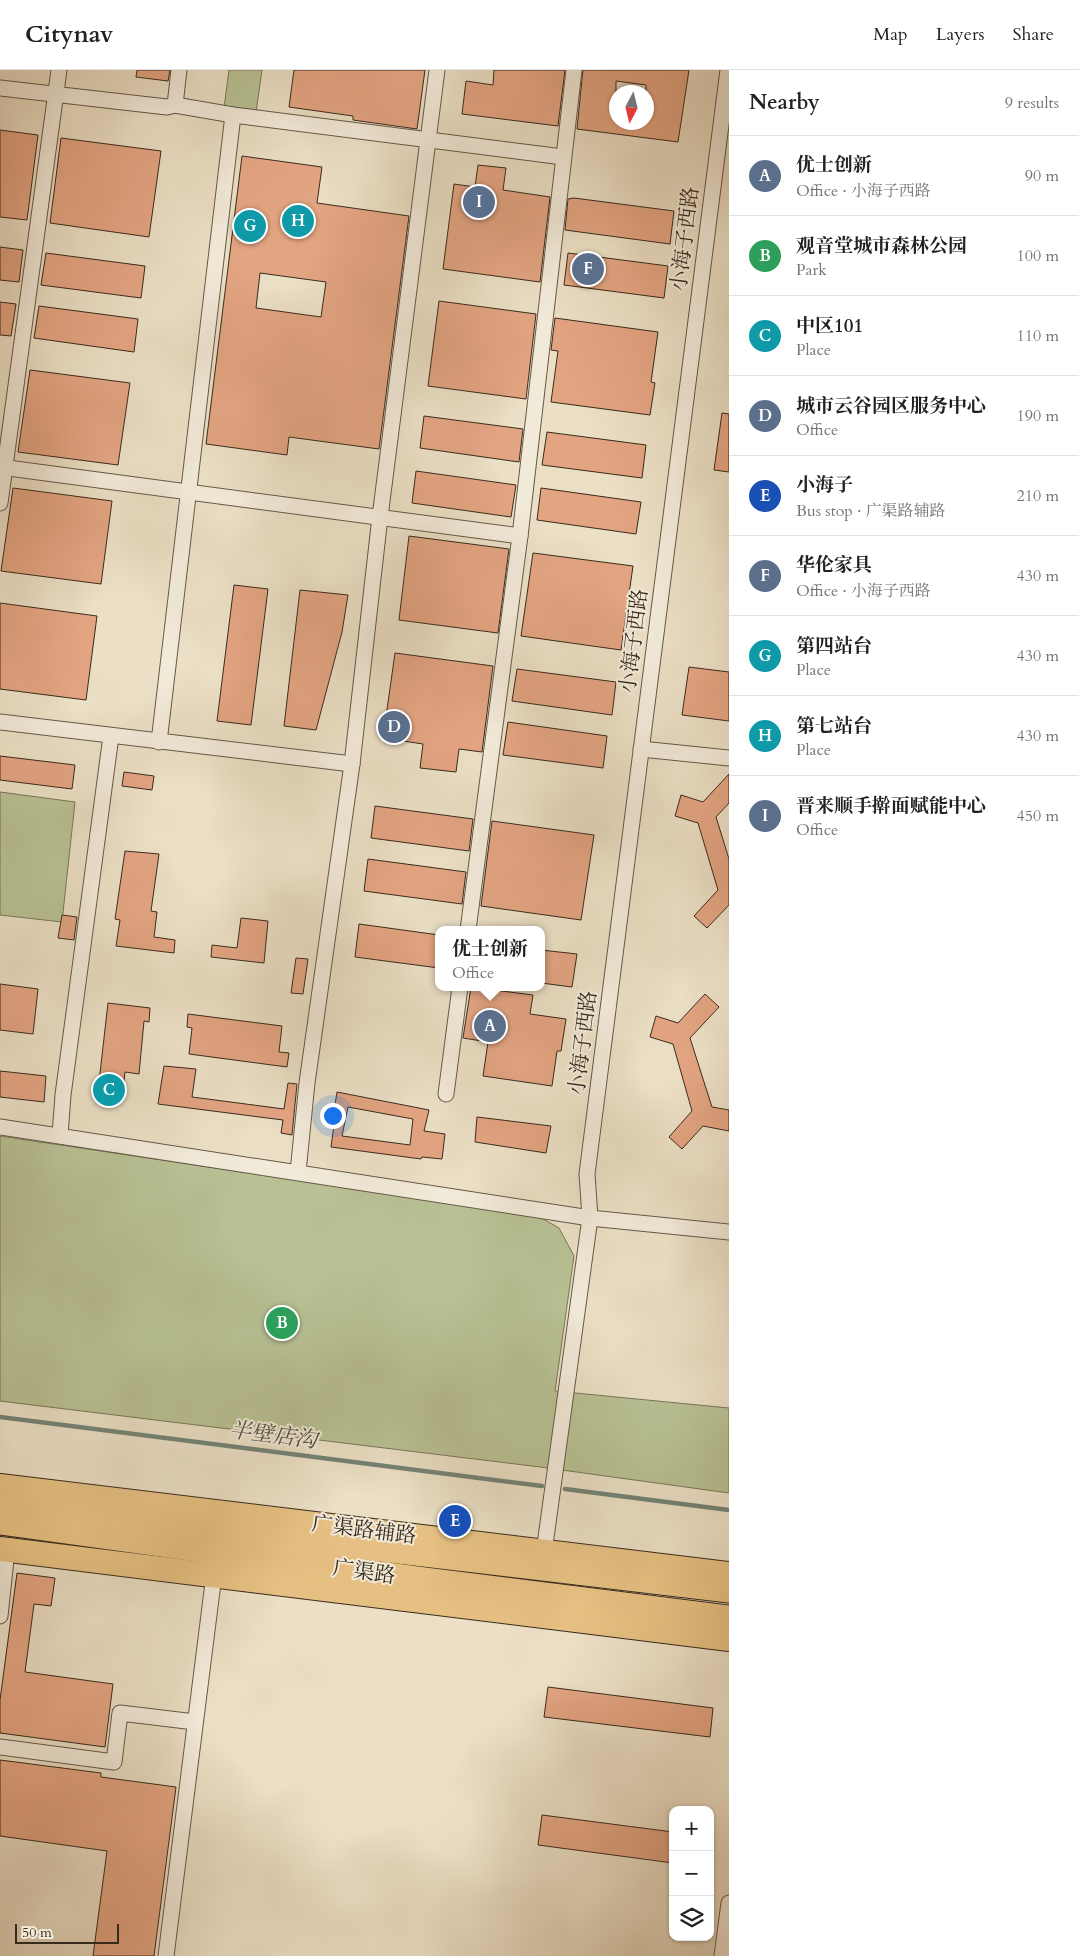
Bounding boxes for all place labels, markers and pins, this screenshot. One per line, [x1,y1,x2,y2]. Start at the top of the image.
pin: I [463,183,495,221]
pin: H [282,202,314,240]
pin: G [234,207,266,245]
pin: F [572,250,604,288]
pin: D [378,708,410,746]
pin: A [474,1007,506,1045]
pin: C [93,1071,125,1109]
pin: B [266,1304,298,1342]
pin: E [439,1502,471,1540]

